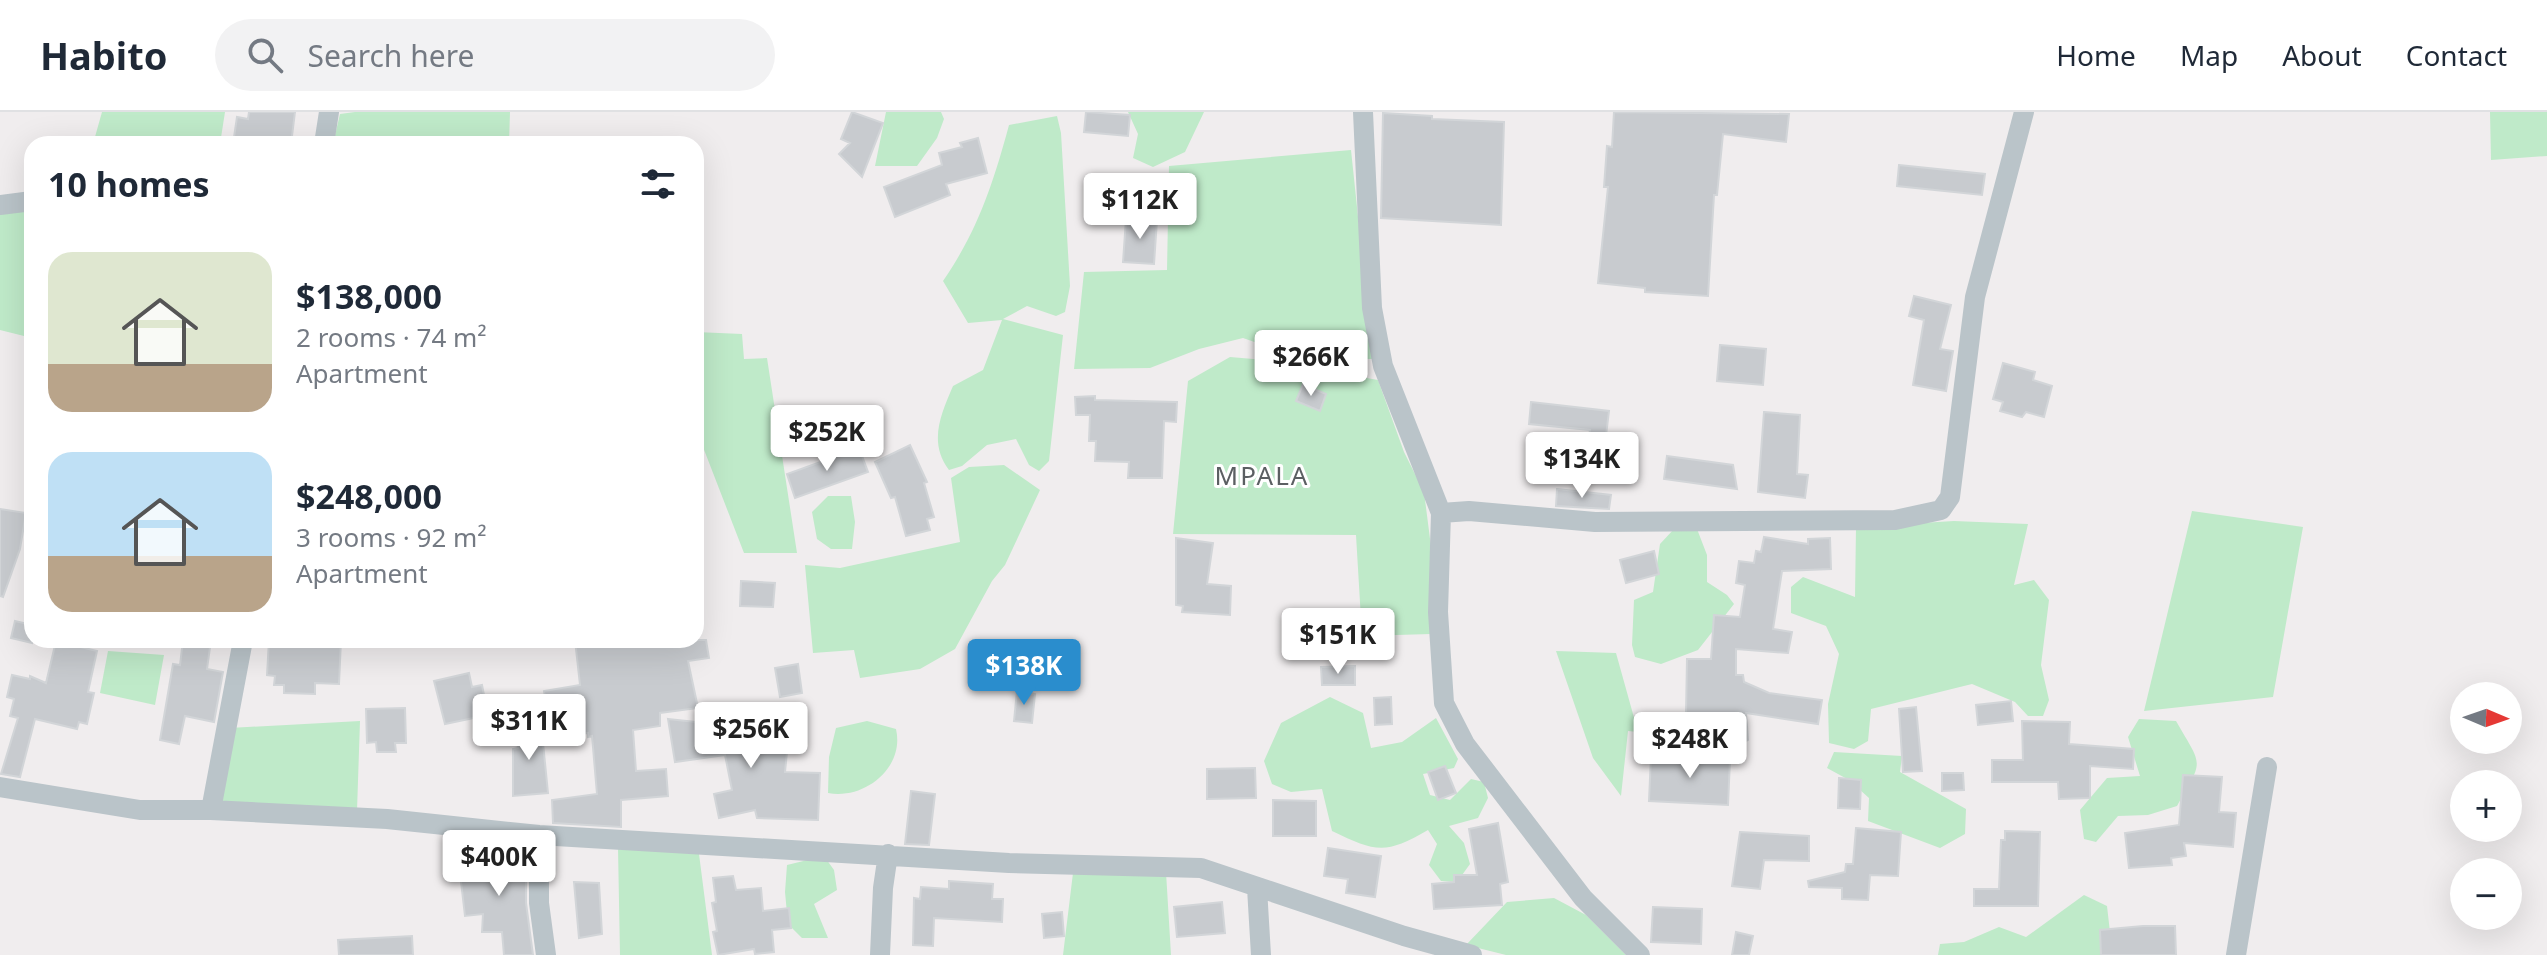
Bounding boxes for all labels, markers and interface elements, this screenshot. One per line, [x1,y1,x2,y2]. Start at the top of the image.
search box [215,19,775,91]
text: Habito [40,29,167,81]
icon: search [243,33,287,77]
text: Search here [307,35,474,76]
text: Home [2056,36,2136,74]
text: Map [2180,36,2238,74]
text: About [2282,36,2362,74]
text: Contact [2406,36,2507,74]
text: 10 homes [48,161,210,207]
icon: filters [636,162,680,206]
pin: $112K [1084,173,1196,241]
text: $112K [1102,181,1178,217]
text: $138,000 [296,273,442,319]
icon: home [112,284,208,380]
text: 2 rooms · 74 m² [296,319,486,355]
pin: $266K [1255,330,1367,398]
text: $266K [1273,338,1349,374]
text: Apartment [296,355,428,391]
pin: $252K [771,405,883,473]
text: $252K [789,413,865,449]
pin: $134K [1526,432,1638,500]
text: $134K [1544,440,1620,476]
district label: MPALA [1215,457,1309,493]
text: $248,000 [296,473,442,519]
icon: home [112,484,208,580]
text: 3 rooms · 92 m² [296,519,486,555]
text: Apartment [296,555,428,591]
pin: $151K [1282,608,1394,676]
text: $151K [1300,616,1376,652]
pin: $138K [968,639,1080,707]
text: $138K [986,647,1062,683]
north arrow [2450,682,2522,754]
map controls [2450,682,2522,930]
pin: $311K [473,694,585,762]
text: $311K [491,702,567,738]
pin: $256K [695,702,807,770]
text: $256K [713,710,789,746]
pin: $248K [1634,712,1746,780]
text: $248K [1652,720,1728,756]
button: + [2450,770,2522,842]
pin: $400K [443,830,555,898]
text: $400K [461,838,537,874]
button: − [2450,858,2522,930]

